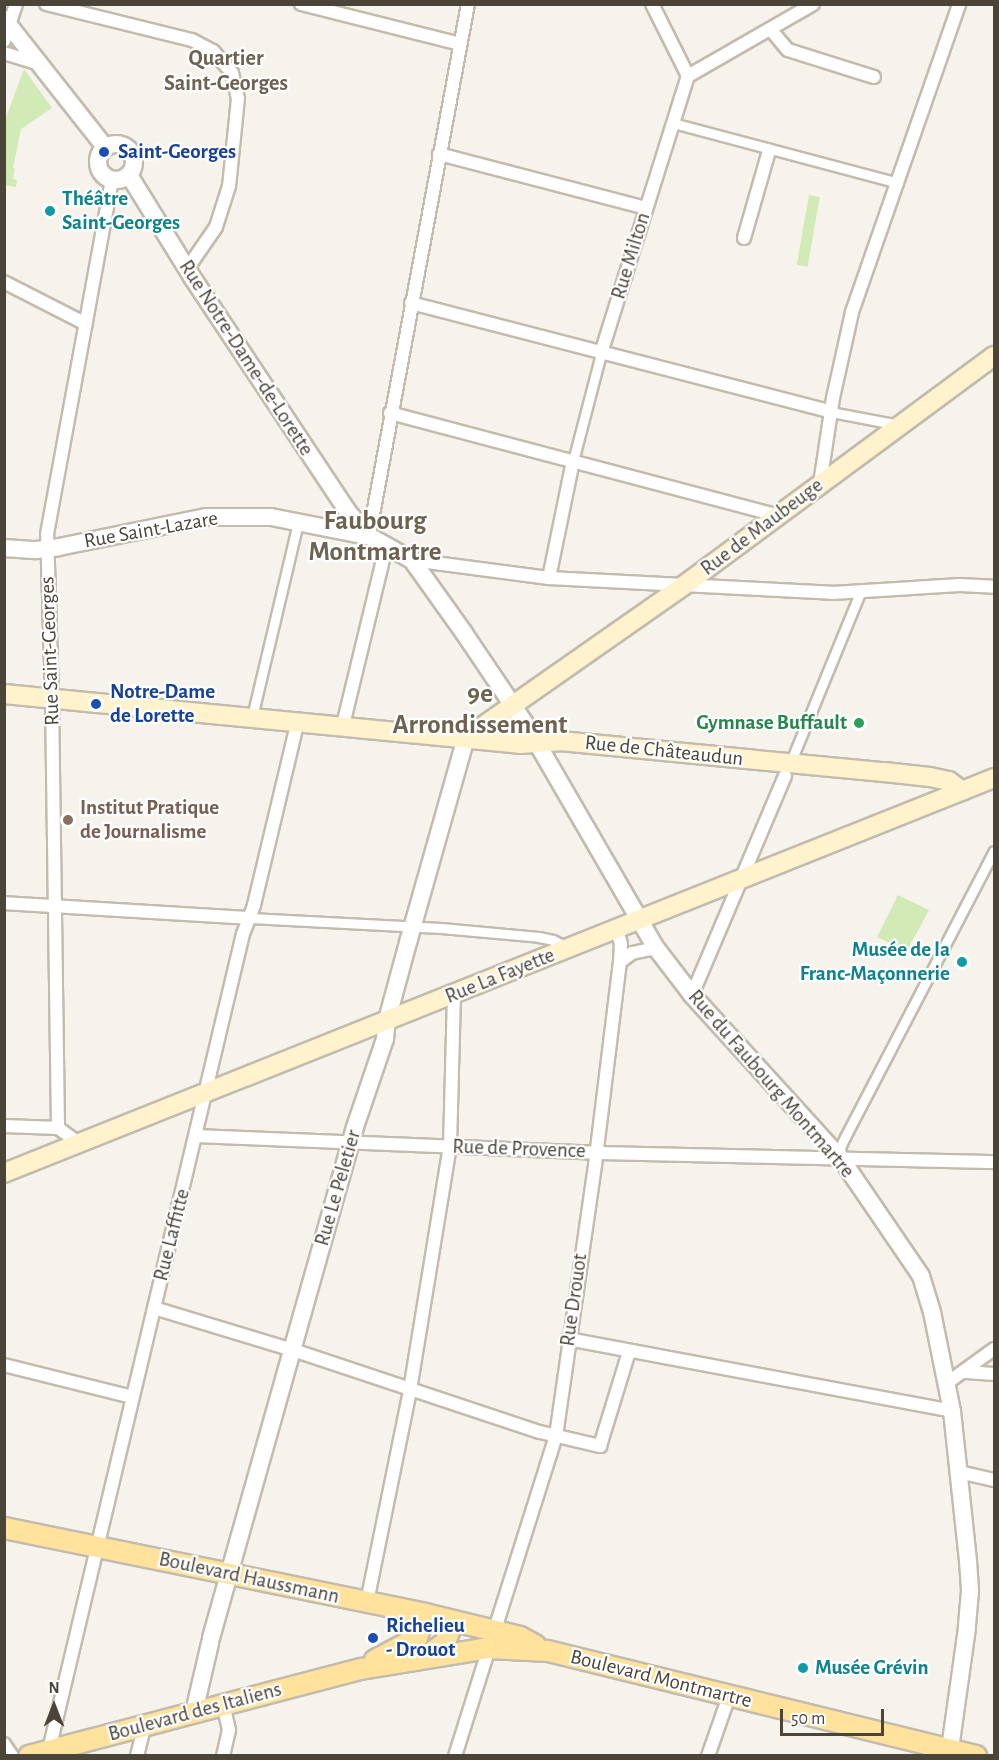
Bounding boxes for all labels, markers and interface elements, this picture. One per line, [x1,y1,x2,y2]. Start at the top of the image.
district label: Quartier Saint-Georges [164,45,288,96]
place label: Saint-Georges [118,139,236,165]
marker: Saint-Georges [95,143,113,161]
place label: Théâtre Saint-Georges [62,186,180,236]
marker: Théâtre Saint-Georges [43,204,57,218]
street label: Rue Milton [606,210,656,302]
street label: Rue Notre-Dame-de-Lorette [173,255,319,461]
street label: Rue de Maubeuge [696,473,828,581]
district label: Faubourg Montmartre [308,504,442,567]
street label: Rue Saint-Lazare [82,506,220,554]
street label: Rue Saint-Georges [35,576,65,726]
district label: 9e Arrondissement [393,677,567,740]
place label: Notre-Dame de Lorette [110,679,215,729]
marker: Notre-Dame de Lorette [87,695,105,713]
place label: Gymnase Buffault [696,710,847,736]
marker: Gymnase Buffault [852,716,866,730]
street label: Rue de Châteaudun [583,730,745,772]
place label: Institut Pratique de Journalisme [80,795,219,845]
marker: Institut Pratique de Journalisme [61,813,75,827]
place label: Musée de la Franc-Maçonnerie [800,937,950,987]
street label: Rue La Fayette [441,943,559,1009]
marker: Musée de la Franc-Maçonnerie [955,955,969,969]
street label: Rue du Faubourg Montmartre [682,985,860,1183]
street label: Rue Le Peletier [309,1127,367,1249]
street label: Rue de Provence [452,1134,586,1164]
street label: Rue Laffitte [148,1186,196,1284]
street label: Rue Drouot [555,1252,593,1348]
street label: Boulevard Haussmann [157,1547,341,1609]
place label: Richelieu - Drouot [386,1613,465,1663]
marker: Richelieu - Drouot [364,1629,382,1647]
street label: Boulevard Montmartre [568,1644,754,1714]
place label: Musée Grévin [815,1655,929,1681]
marker: Musée Grévin [796,1661,810,1675]
north arrow [24,1676,84,1736]
street label: Boulevard des Italiens [106,1677,284,1747]
text: N [48,1680,60,1696]
scale bar [783,1697,886,1735]
text: 50 m [791,1710,825,1728]

